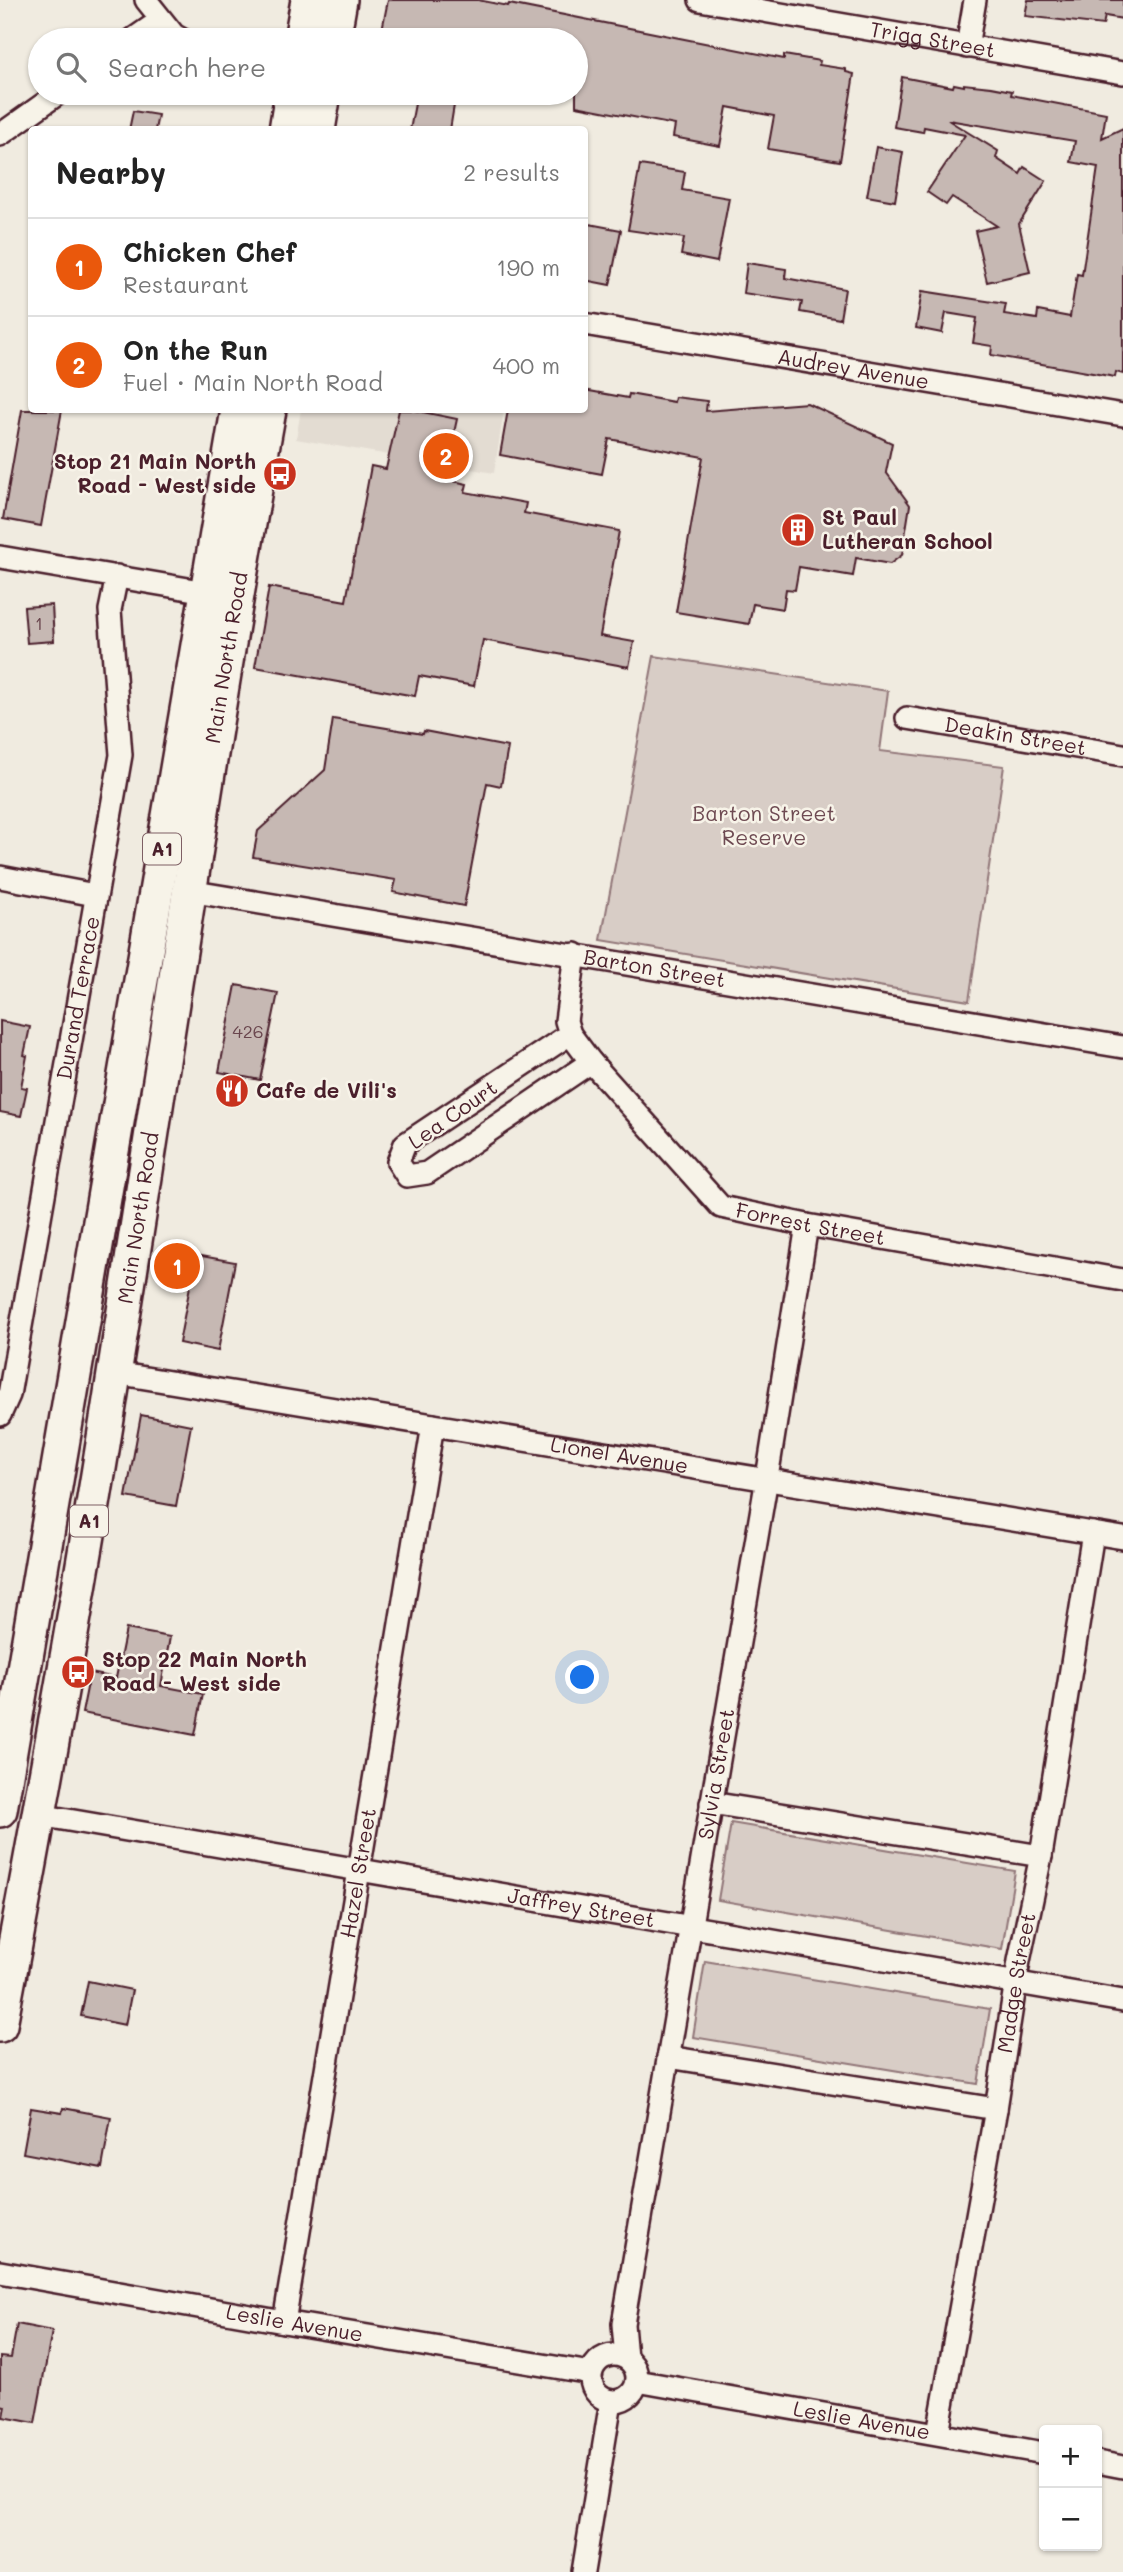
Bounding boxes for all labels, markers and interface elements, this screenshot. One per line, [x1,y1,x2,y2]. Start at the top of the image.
street label: Trigg Street [868,15,998,63]
search box [28,28,588,105]
icon: search [52,48,90,86]
text: Search here [108,50,266,84]
text: Nearby [56,152,166,192]
text: 2 results [463,157,560,187]
text: Chicken Chef [123,235,297,269]
text: 1 [74,252,84,282]
text: 190 m [496,252,560,282]
text: Restaurant [123,269,249,299]
text: On the Run [123,333,268,367]
street label: Audrey Avenue [776,342,931,394]
text: 2 [73,350,85,380]
text: 400 m [492,350,560,380]
text: Fuel · Main North Road [123,367,383,397]
pin: 2 [423,430,469,482]
place label: Stop 21 Main North Road - West side [54,447,256,498]
bus stop icon: Stop 21 Main North Road - West side [261,455,299,493]
place label: St Paul Lutheran School [822,503,993,554]
building icon: St Paul Lutheran School [779,511,817,549]
street label: Main North Road [198,570,253,745]
house number: 1 [35,611,43,635]
street label: Deakin Street [943,710,1089,761]
park label: Barton Street Reserve [692,799,836,850]
road number: A1 [143,834,181,864]
street label: Durand Terrace [49,914,105,1082]
street label: Barton Street [582,942,728,992]
house number: 426 [232,1019,264,1043]
restaurant icon: Cafe de Vili's [213,1072,251,1110]
street label: Lea Court [402,1073,502,1154]
place label: Cafe de Vili's [256,1076,397,1103]
street label: Main North Road [110,1130,164,1305]
street label: Forrest Street [734,1195,887,1250]
pin: 1 [154,1240,200,1292]
street label: Lionel Avenue [549,1429,690,1479]
road number: A1 [70,1506,108,1536]
place label: Stop 22 Main North Road - West side [102,1645,307,1696]
bus stop icon: Stop 22 Main North Road - West side [59,1653,97,1691]
your location [565,1660,599,1694]
street label: Sylvia Street [691,1706,740,1841]
street label: Hazel Street [333,1806,381,1940]
street label: Jaffrey Street [506,1881,657,1932]
street label: Madge Street [990,1910,1041,2055]
street label: Leslie Avenue [224,2297,365,2347]
street label: Leslie Avenue [791,2394,932,2445]
map controls [1039,2425,1102,2551]
button: + [1039,2425,1102,2488]
button: − [1039,2488,1102,2551]

